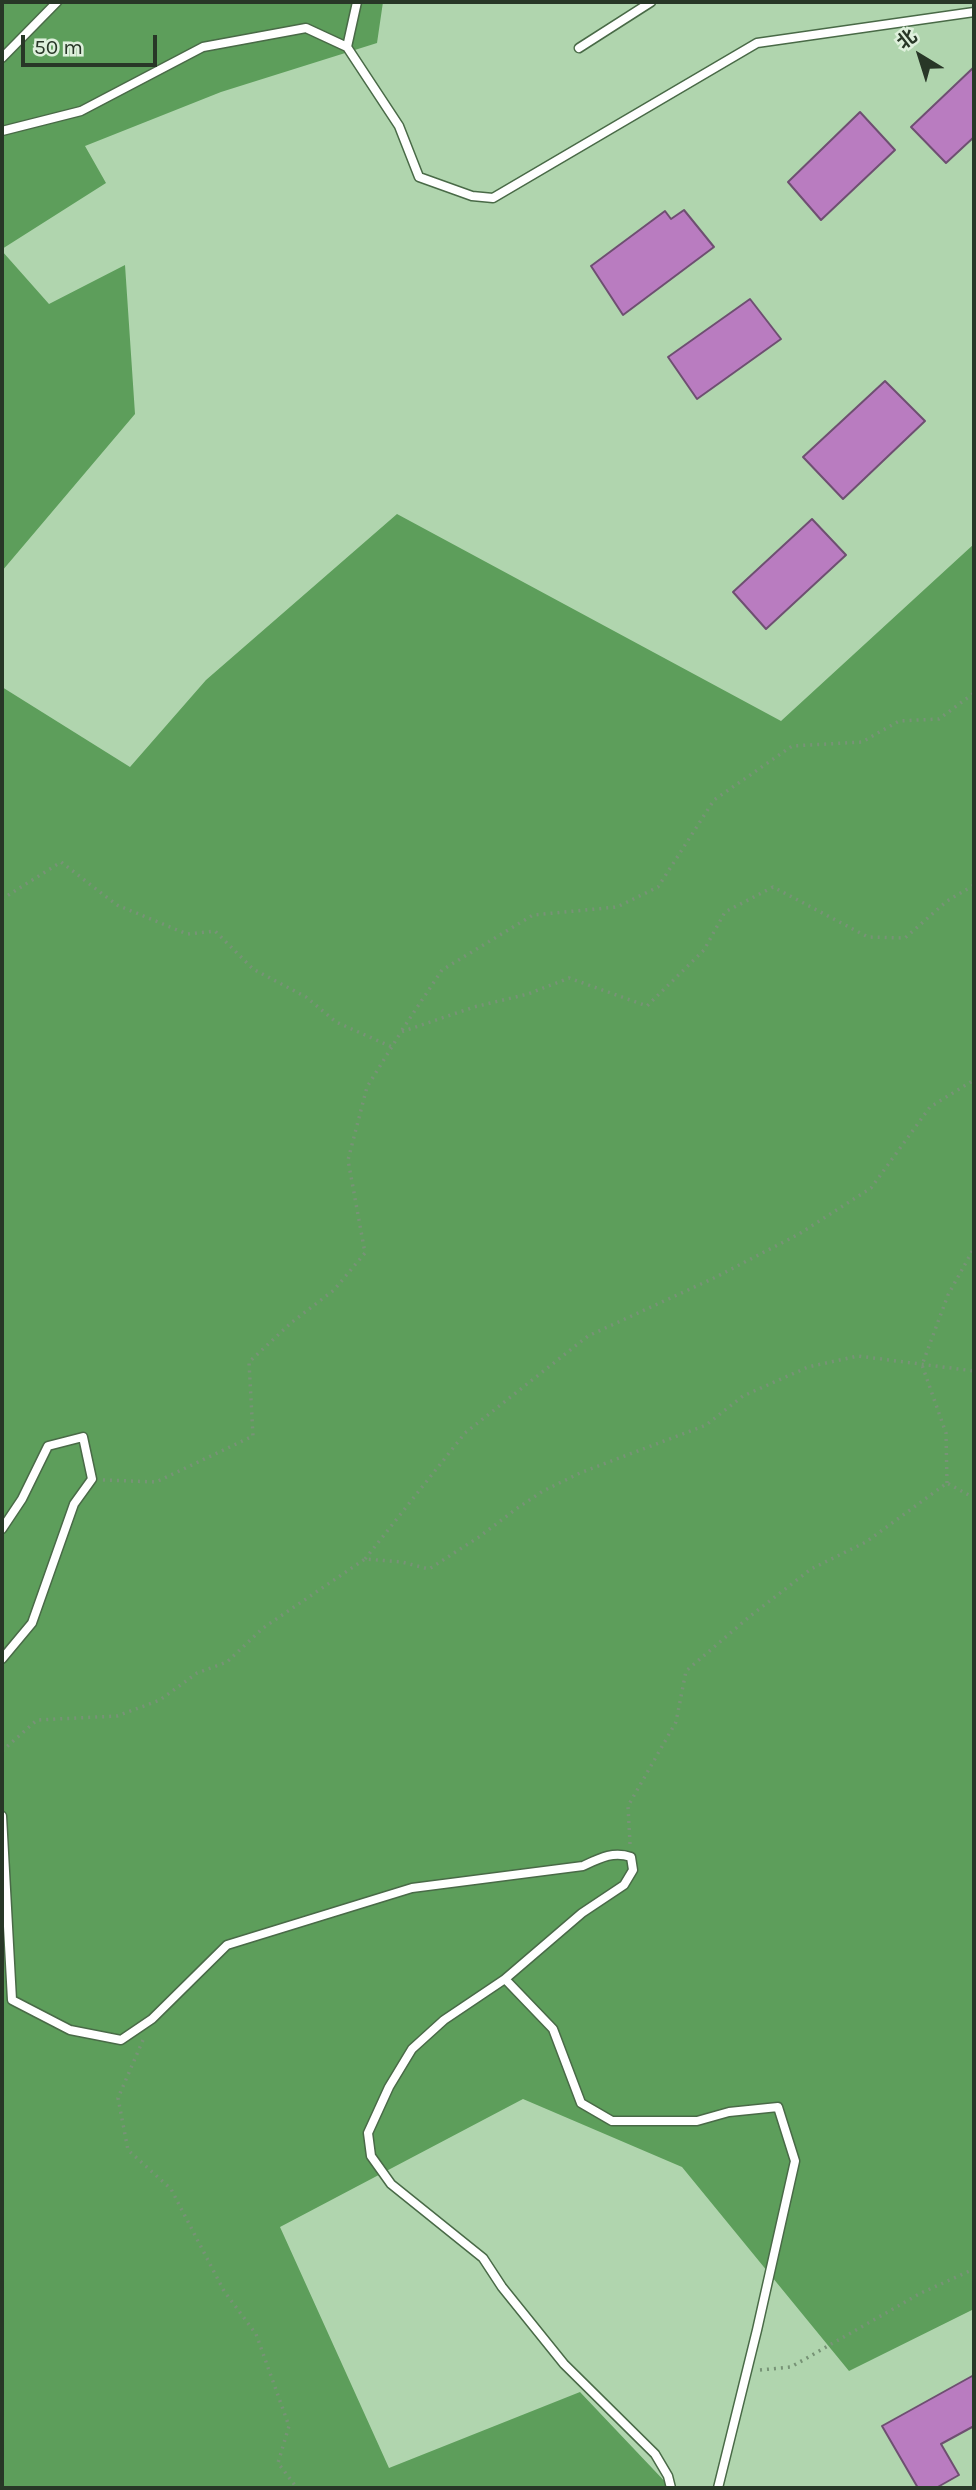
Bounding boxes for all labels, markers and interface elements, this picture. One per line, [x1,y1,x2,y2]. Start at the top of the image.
scale bar [24,21,161,65]
north arrow [885,21,955,91]
text: 北 [893,25,921,54]
text: 50 m [34,35,83,59]

